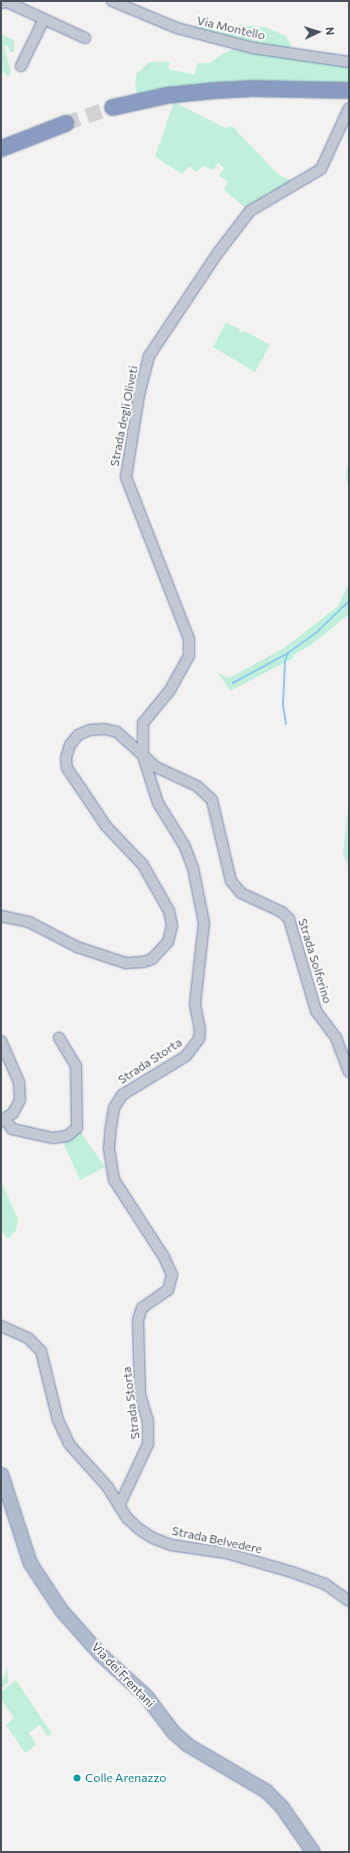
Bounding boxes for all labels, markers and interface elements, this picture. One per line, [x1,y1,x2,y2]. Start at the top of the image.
north arrow [298,12,338,52]
street label: Via Montello [195,13,267,43]
text: N [324,27,337,36]
street label: Strada degli Oliveti [107,364,141,468]
street label: Strada Solferino [295,917,335,1005]
street label: Strada Storta [115,1035,185,1087]
street label: Strada Storta [119,1366,143,1440]
street label: Strada Belvedere [171,1523,263,1557]
street label: Via dei Frentani [89,1640,157,1710]
place label: Colle Arenazzo [85,1771,167,1785]
marker: Colle Arenazzo [72,1773,82,1783]

